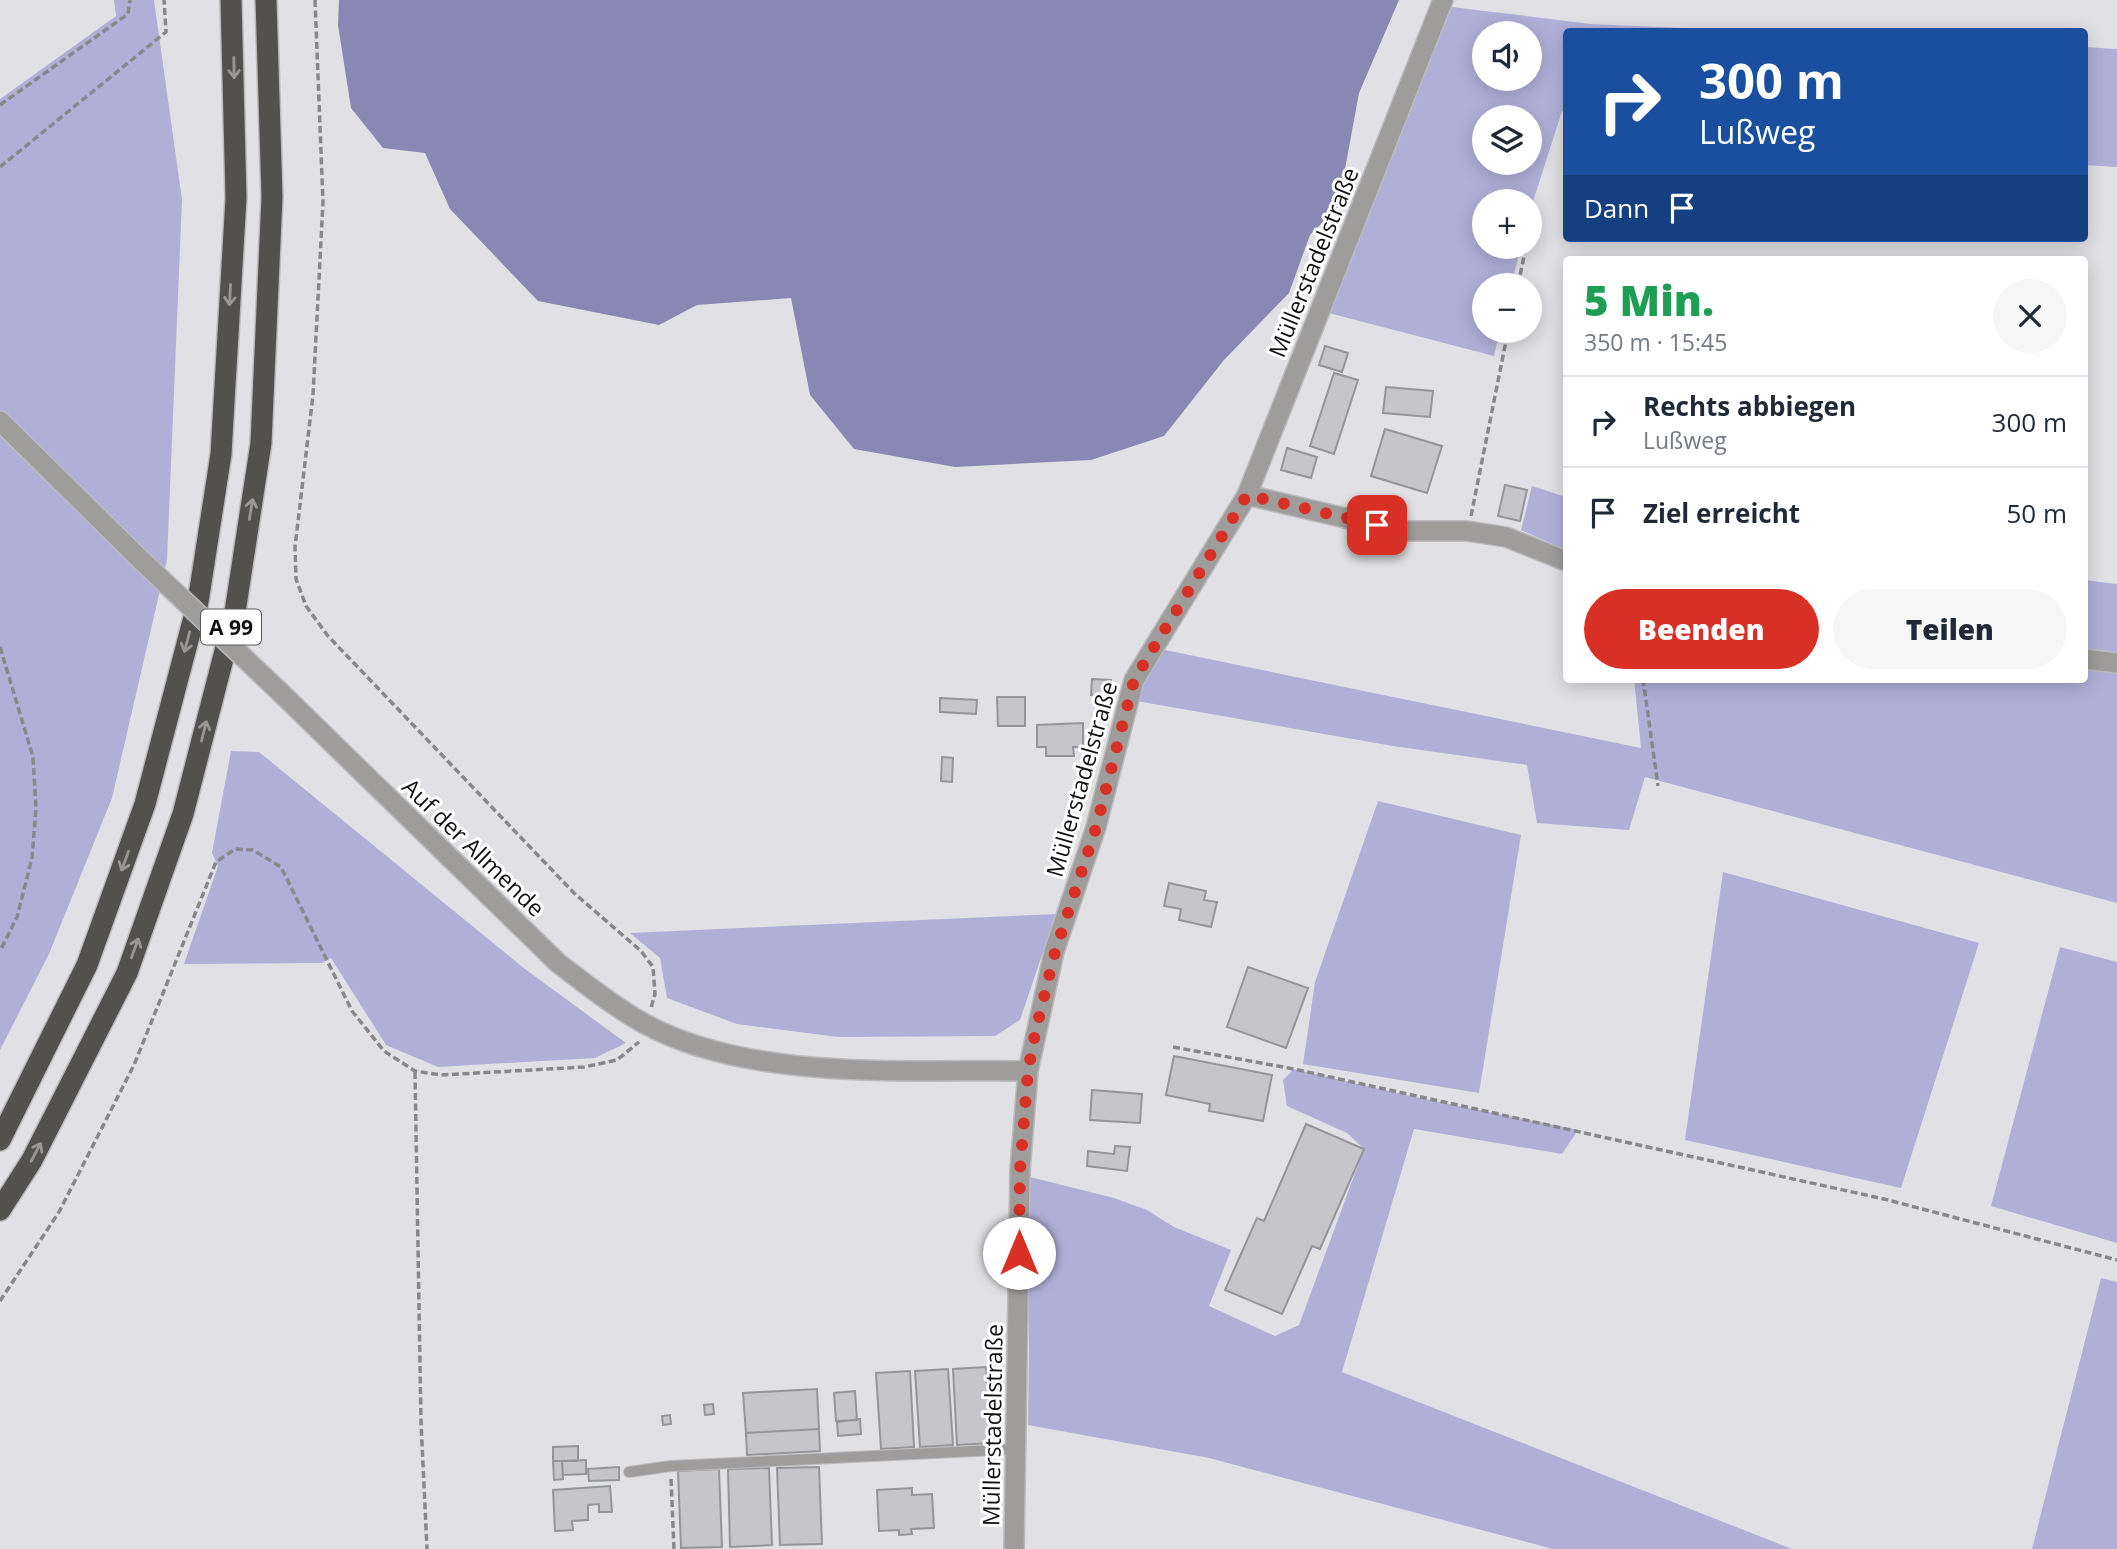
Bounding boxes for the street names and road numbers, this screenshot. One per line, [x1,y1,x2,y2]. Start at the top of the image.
street label: Müllerstadelstraße [1260,162,1366,362]
road number: A 99 [201,610,261,644]
street label: Müllerstadelstraße [1038,677,1124,881]
street label: Auf der Allmende [396,771,552,923]
street label: Müllerstadelstraße [974,1324,1010,1526]

